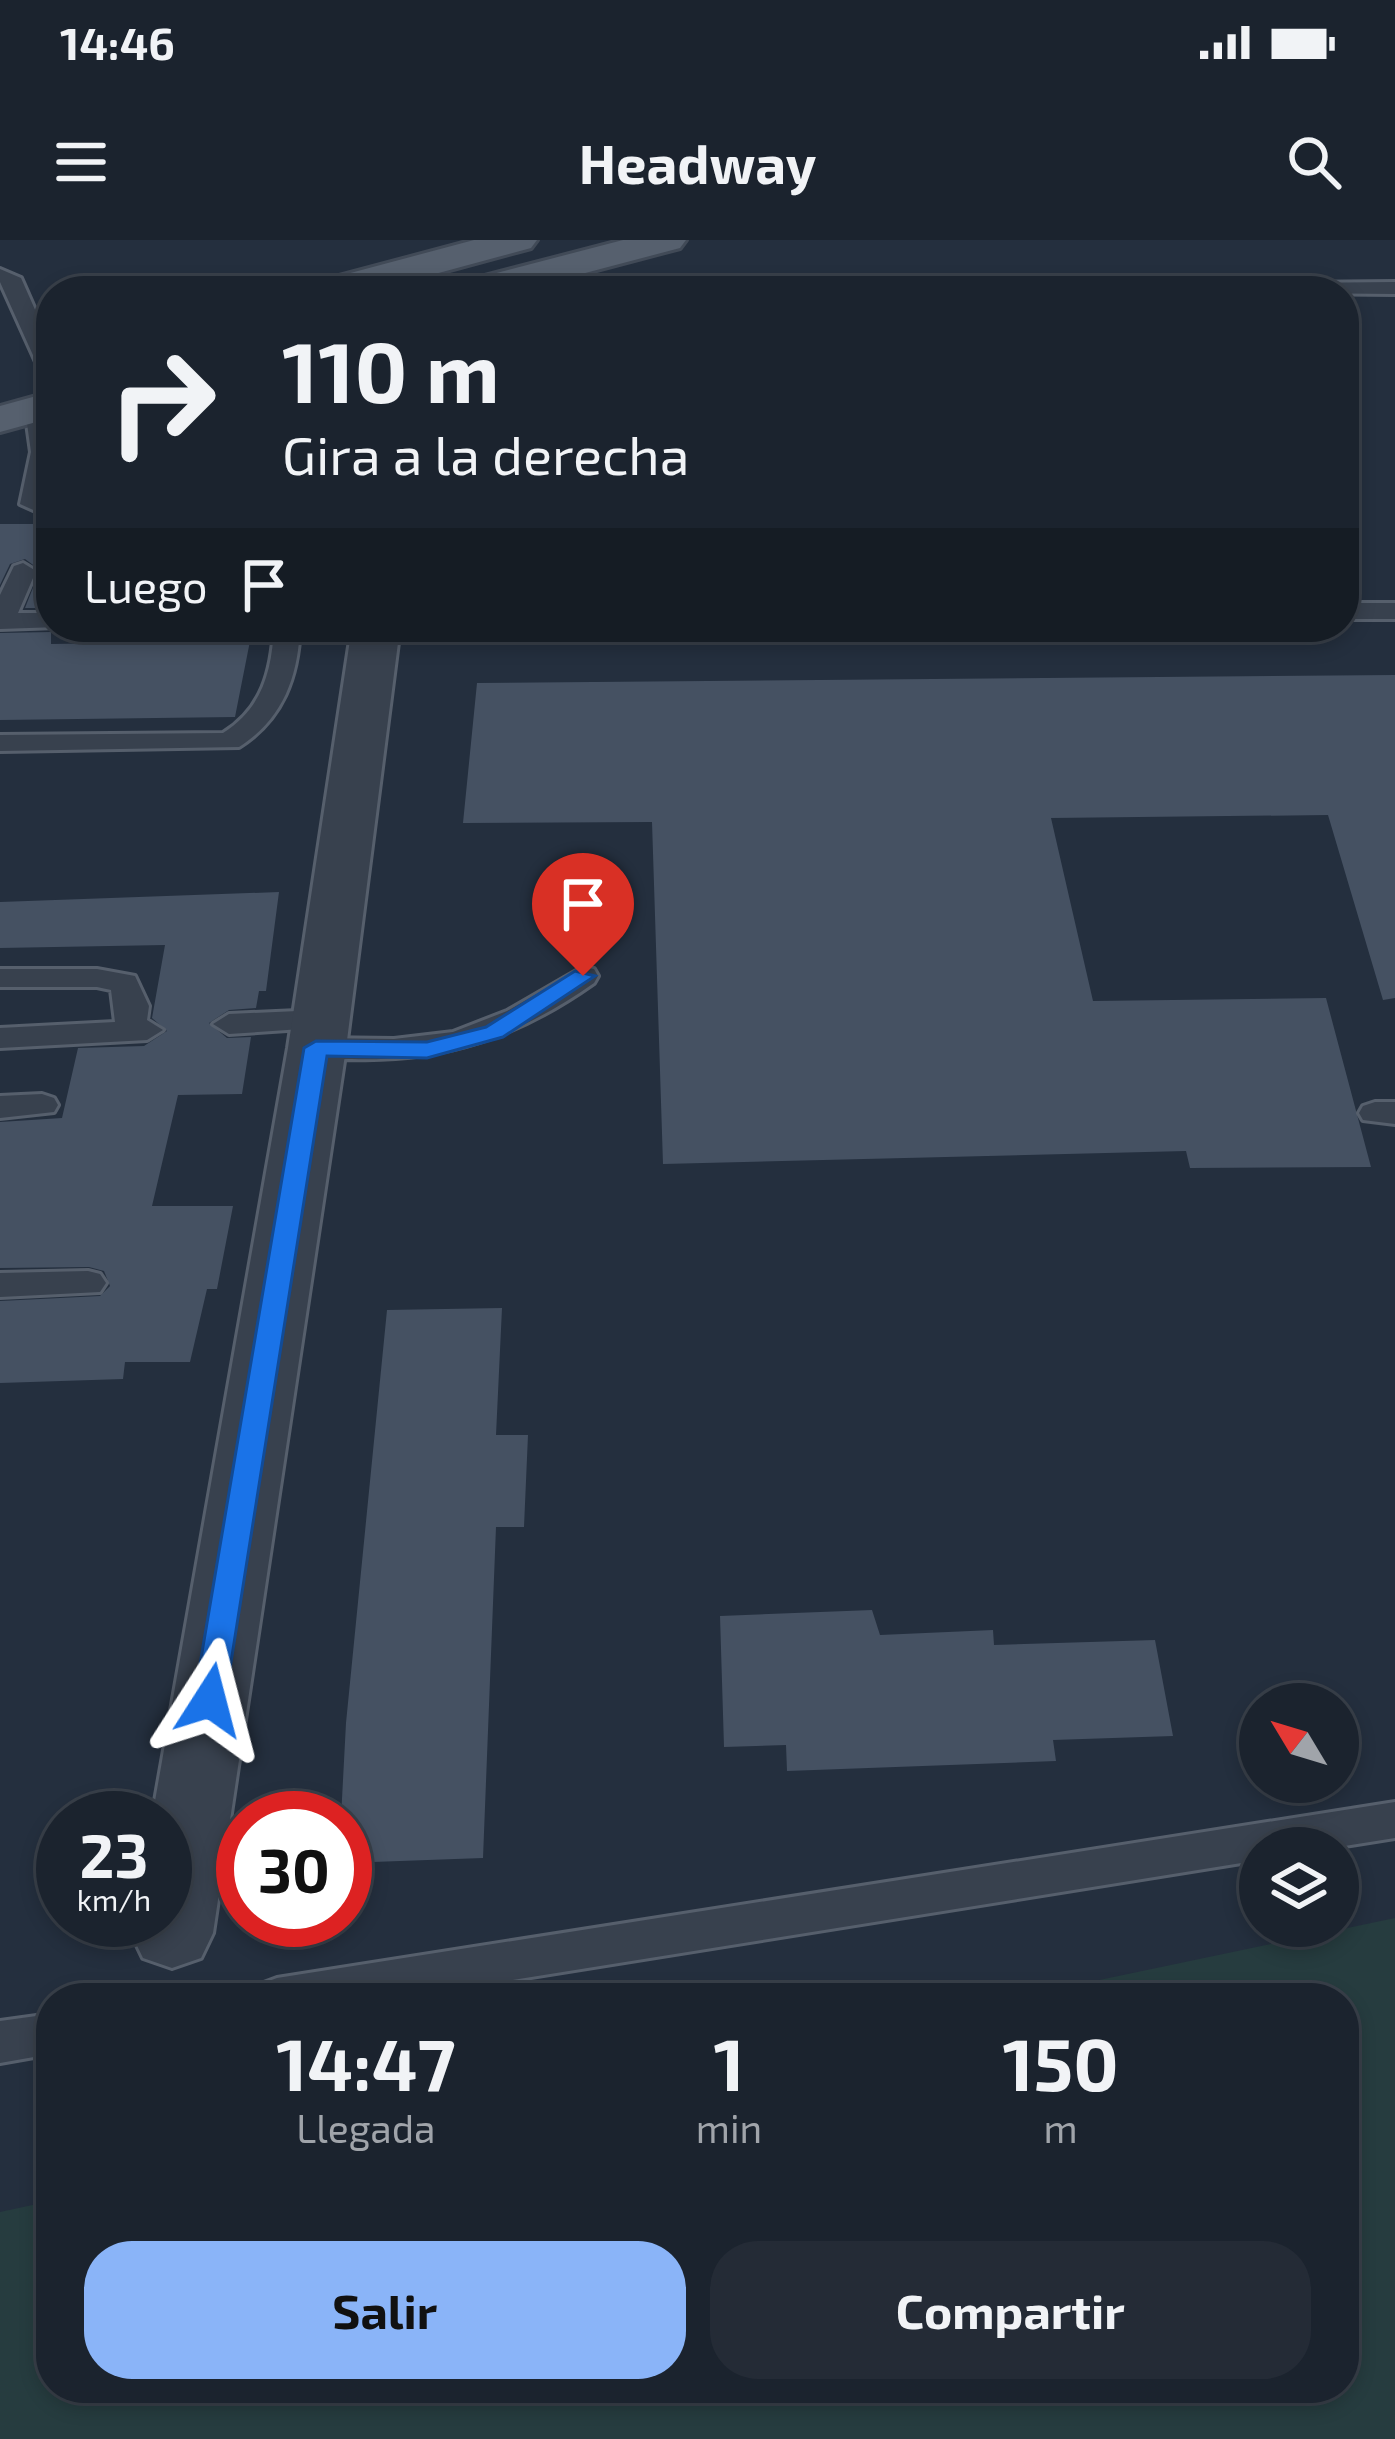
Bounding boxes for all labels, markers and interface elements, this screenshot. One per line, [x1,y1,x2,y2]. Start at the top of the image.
text: 14:46 [60,15,175,69]
icon: menu [48,129,114,195]
icon: search [1281,129,1347,195]
text: Headway [579,130,816,195]
text: 110 m [282,319,500,420]
icon: right [84,324,240,480]
text: Gira a la derecha [282,421,689,486]
icon: arrive [231,552,297,618]
text: Luego [84,558,207,612]
pin [532,853,634,976]
icon: arrive [550,871,616,937]
position arrow [147,1637,273,1763]
north arrow [1239,1683,1359,1803]
map controls [1239,1683,1359,1947]
speed limit sign: 30 [216,1791,372,1947]
text: 23 [80,1818,148,1890]
button: layers [1239,1827,1359,1947]
text: km/h [77,1881,151,1917]
text: 14:47 [276,2019,456,2105]
text: 1 [713,2019,745,2105]
text: 150 [1002,2019,1119,2105]
text: Llegada [296,2104,436,2151]
text: min [696,2104,762,2151]
text: m [1044,2104,1078,2151]
button: Salir [84,2241,686,2379]
button: Compartir [710,2241,1311,2379]

